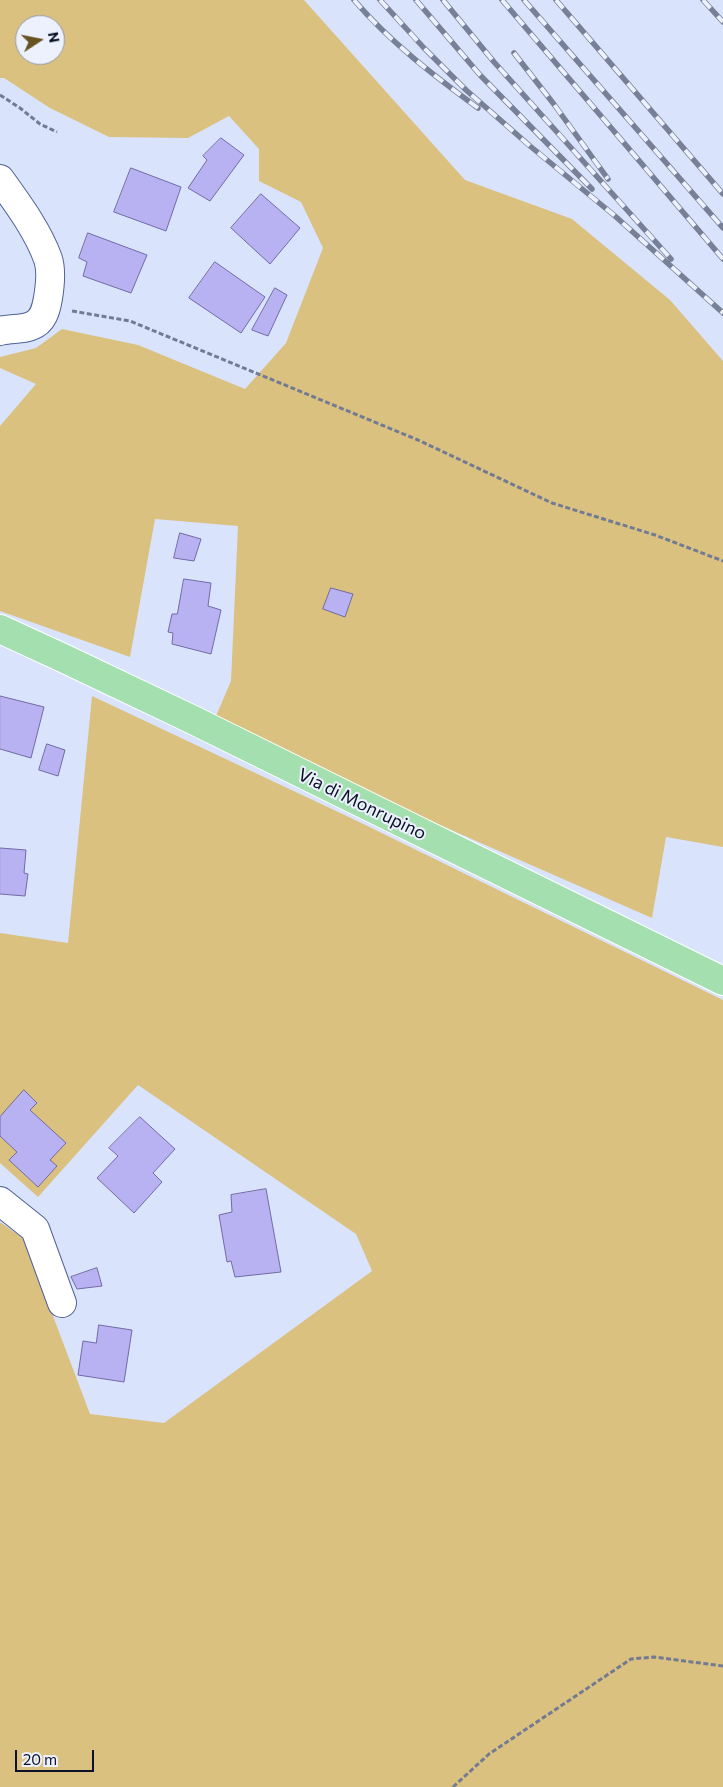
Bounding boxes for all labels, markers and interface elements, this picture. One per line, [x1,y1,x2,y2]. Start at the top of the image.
north arrow [15,15,65,65]
text: N [45,30,64,44]
street label: Via di Monrupino [294,764,430,844]
scale bar [18,1740,96,1772]
text: 20 m [23,1750,57,1768]

